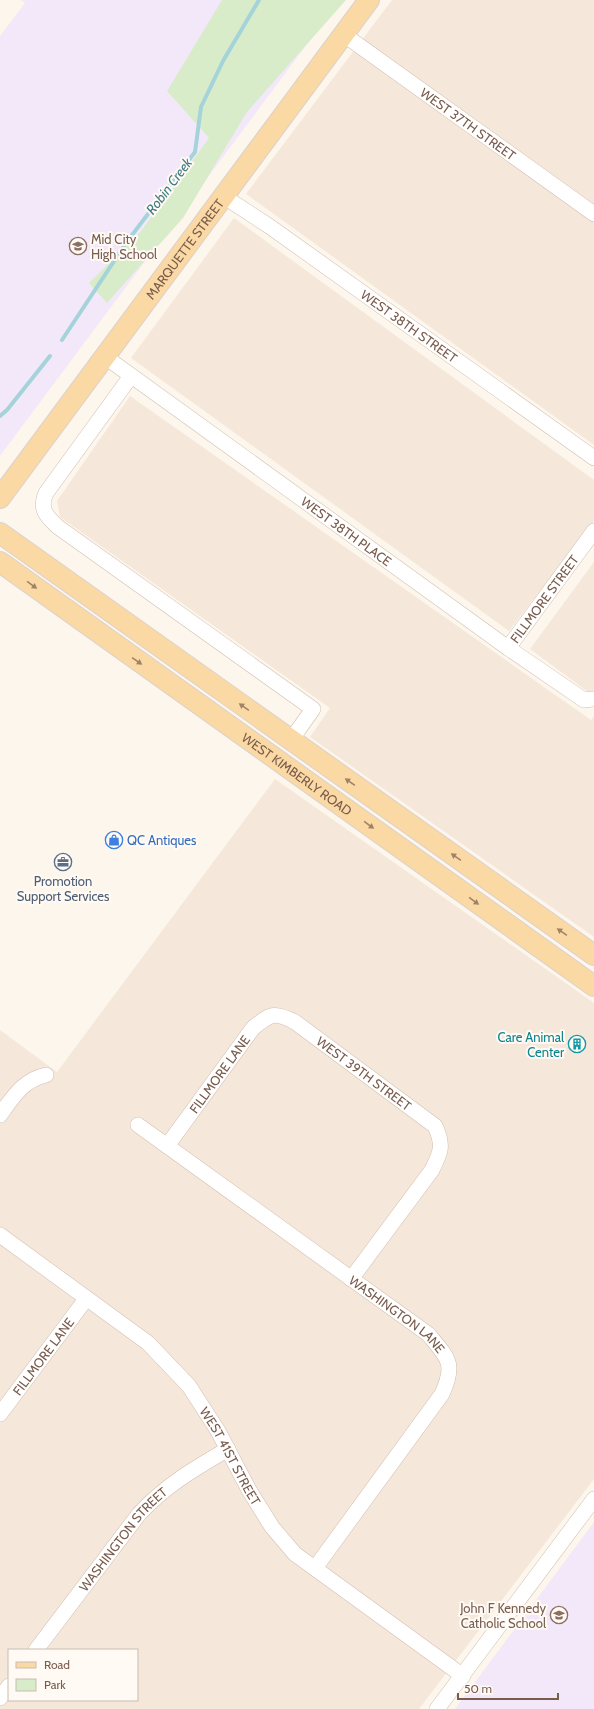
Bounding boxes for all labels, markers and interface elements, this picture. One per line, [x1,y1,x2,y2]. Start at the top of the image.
street label: WEST 37TH STREET [417,84,519,163]
water label: Robin Creek [142,153,197,218]
street label: MARQUETTE STREET [142,196,227,302]
place label: Mid City High School [91,231,157,262]
school or university icon: Mid City High School [68,236,88,256]
street label: WEST 38TH STREET [358,286,460,366]
street label: WEST 38TH PLACE [298,493,395,569]
street label: FILLMORE STREET [506,552,582,646]
one-way arrow [26,580,37,589]
one-way arrow [132,656,142,664]
one-way arrow [239,703,249,711]
street label: WEST KIMBERLY ROAD [239,729,355,819]
one-way arrow [345,778,355,786]
one-way arrow [363,821,374,829]
shop icon: QC Antiques [104,830,124,850]
place label: QC Antiques [127,832,197,848]
office icon: Promotion Support Services [53,852,73,872]
one-way arrow [451,853,461,861]
place label: Promotion Support Services [17,873,110,904]
one-way arrow [469,896,480,905]
one-way arrow [557,928,567,936]
place label: Care Animal Center [497,1029,565,1060]
street label: FILLMORE LANE [186,1032,253,1116]
street label: WEST 39TH STREET [313,1033,415,1114]
building icon: Care Animal Center [567,1034,587,1054]
street label: WASHINGTON LANE [346,1272,449,1356]
street label: FILLMORE LANE [9,1314,77,1398]
street label: WEST 41ST STREET [197,1404,264,1508]
street label: WASHINGTON STREET [75,1484,170,1594]
place label: John F Kennedy Catholic School [459,1600,546,1631]
school or university icon: John F Kennedy Catholic School [549,1605,569,1625]
legend [8,1649,138,1701]
text: Road [44,1657,70,1672]
scale bar [458,1675,558,1701]
text: Park [44,1677,66,1692]
text: 50 m [464,1681,492,1696]

